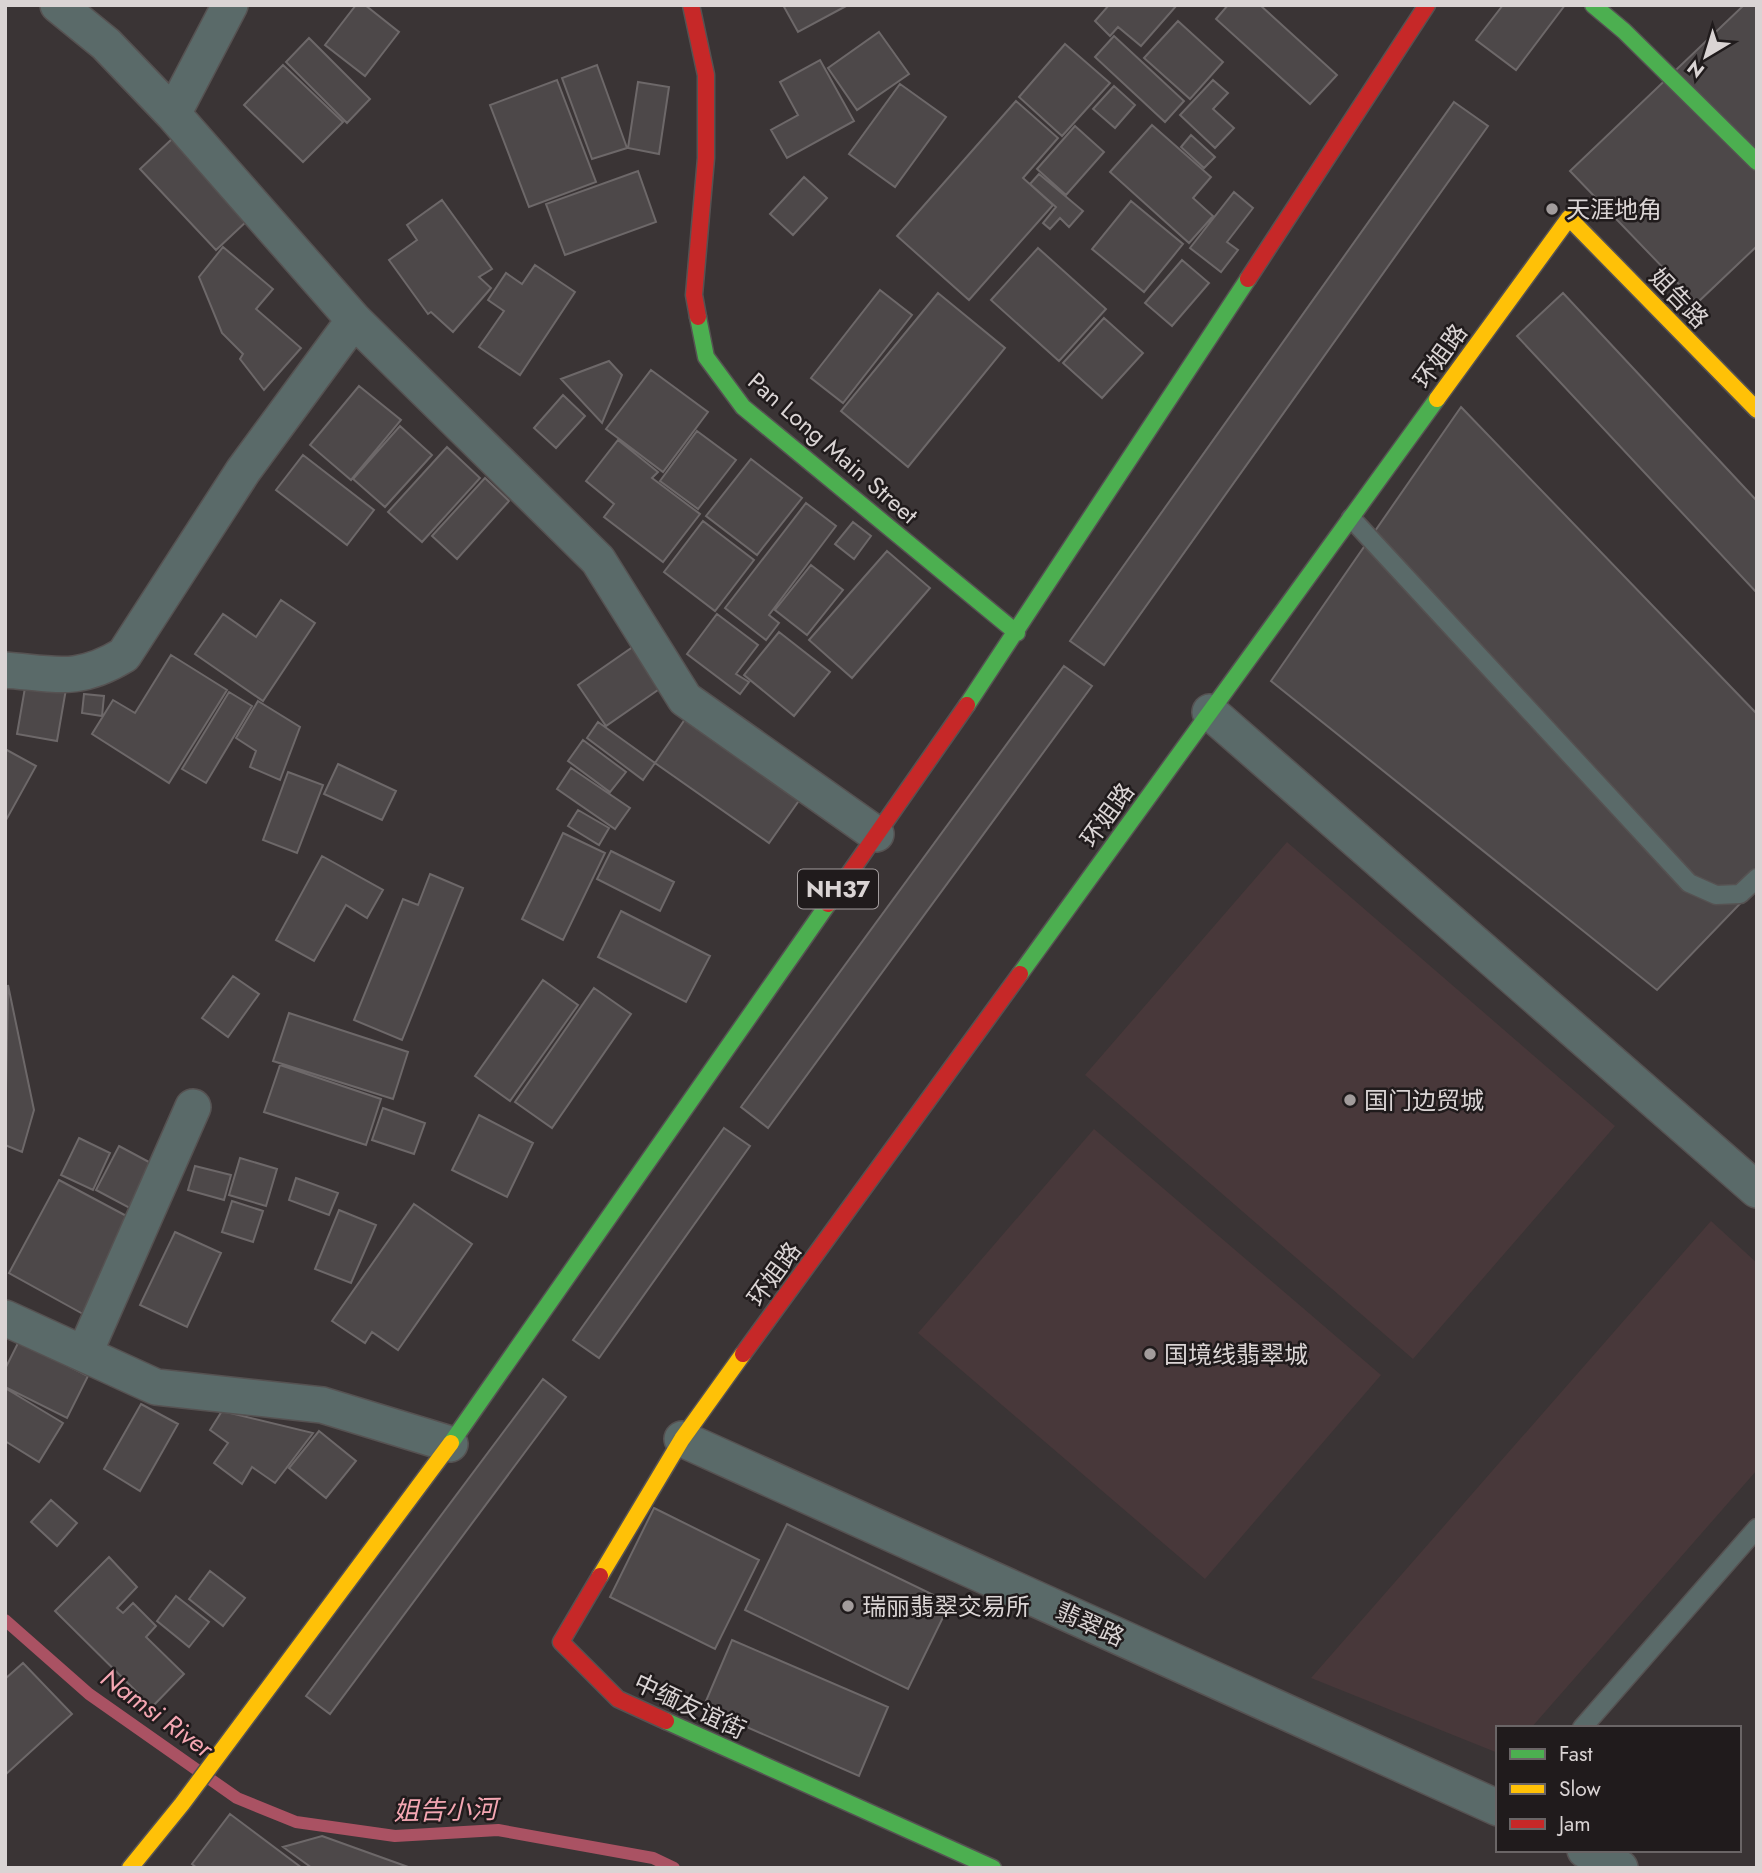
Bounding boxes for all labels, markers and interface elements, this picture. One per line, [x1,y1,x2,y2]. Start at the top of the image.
north arrow [1671,21,1741,91]
text: N [1682,54,1710,84]
place label: 天涯地角 [1566,192,1662,227]
marker: 天涯地角 [1544,201,1560,217]
street label: 姐告路 [1641,260,1717,336]
street label: 环姐路 [1405,317,1475,395]
street label: Pan Long Main Street [740,364,926,532]
street label: 环姐路 [1072,776,1142,854]
road number: NH37 [798,870,878,908]
place label: 国门边贸城 [1364,1083,1484,1118]
marker: 国门边贸城 [1342,1092,1358,1108]
street label: 环姐路 [739,1235,809,1313]
place label: 国境线翡翠城 [1164,1337,1308,1372]
marker: 国境线翡翠城 [1142,1346,1158,1362]
place label: 瑞丽翡翠交易所 [862,1589,1030,1624]
street label: 翡翠路 [1050,1593,1130,1655]
marker: 瑞丽翡翠交易所 [840,1598,856,1614]
water label: Namsi River [93,1659,222,1768]
street label: 中缅友谊街 [628,1665,752,1747]
legend [1496,1726,1741,1852]
text: Fast [1559,1739,1592,1769]
text: Slow [1559,1774,1601,1804]
water label: 姐告小河 [393,1790,502,1830]
text: Jam [1556,1809,1591,1839]

